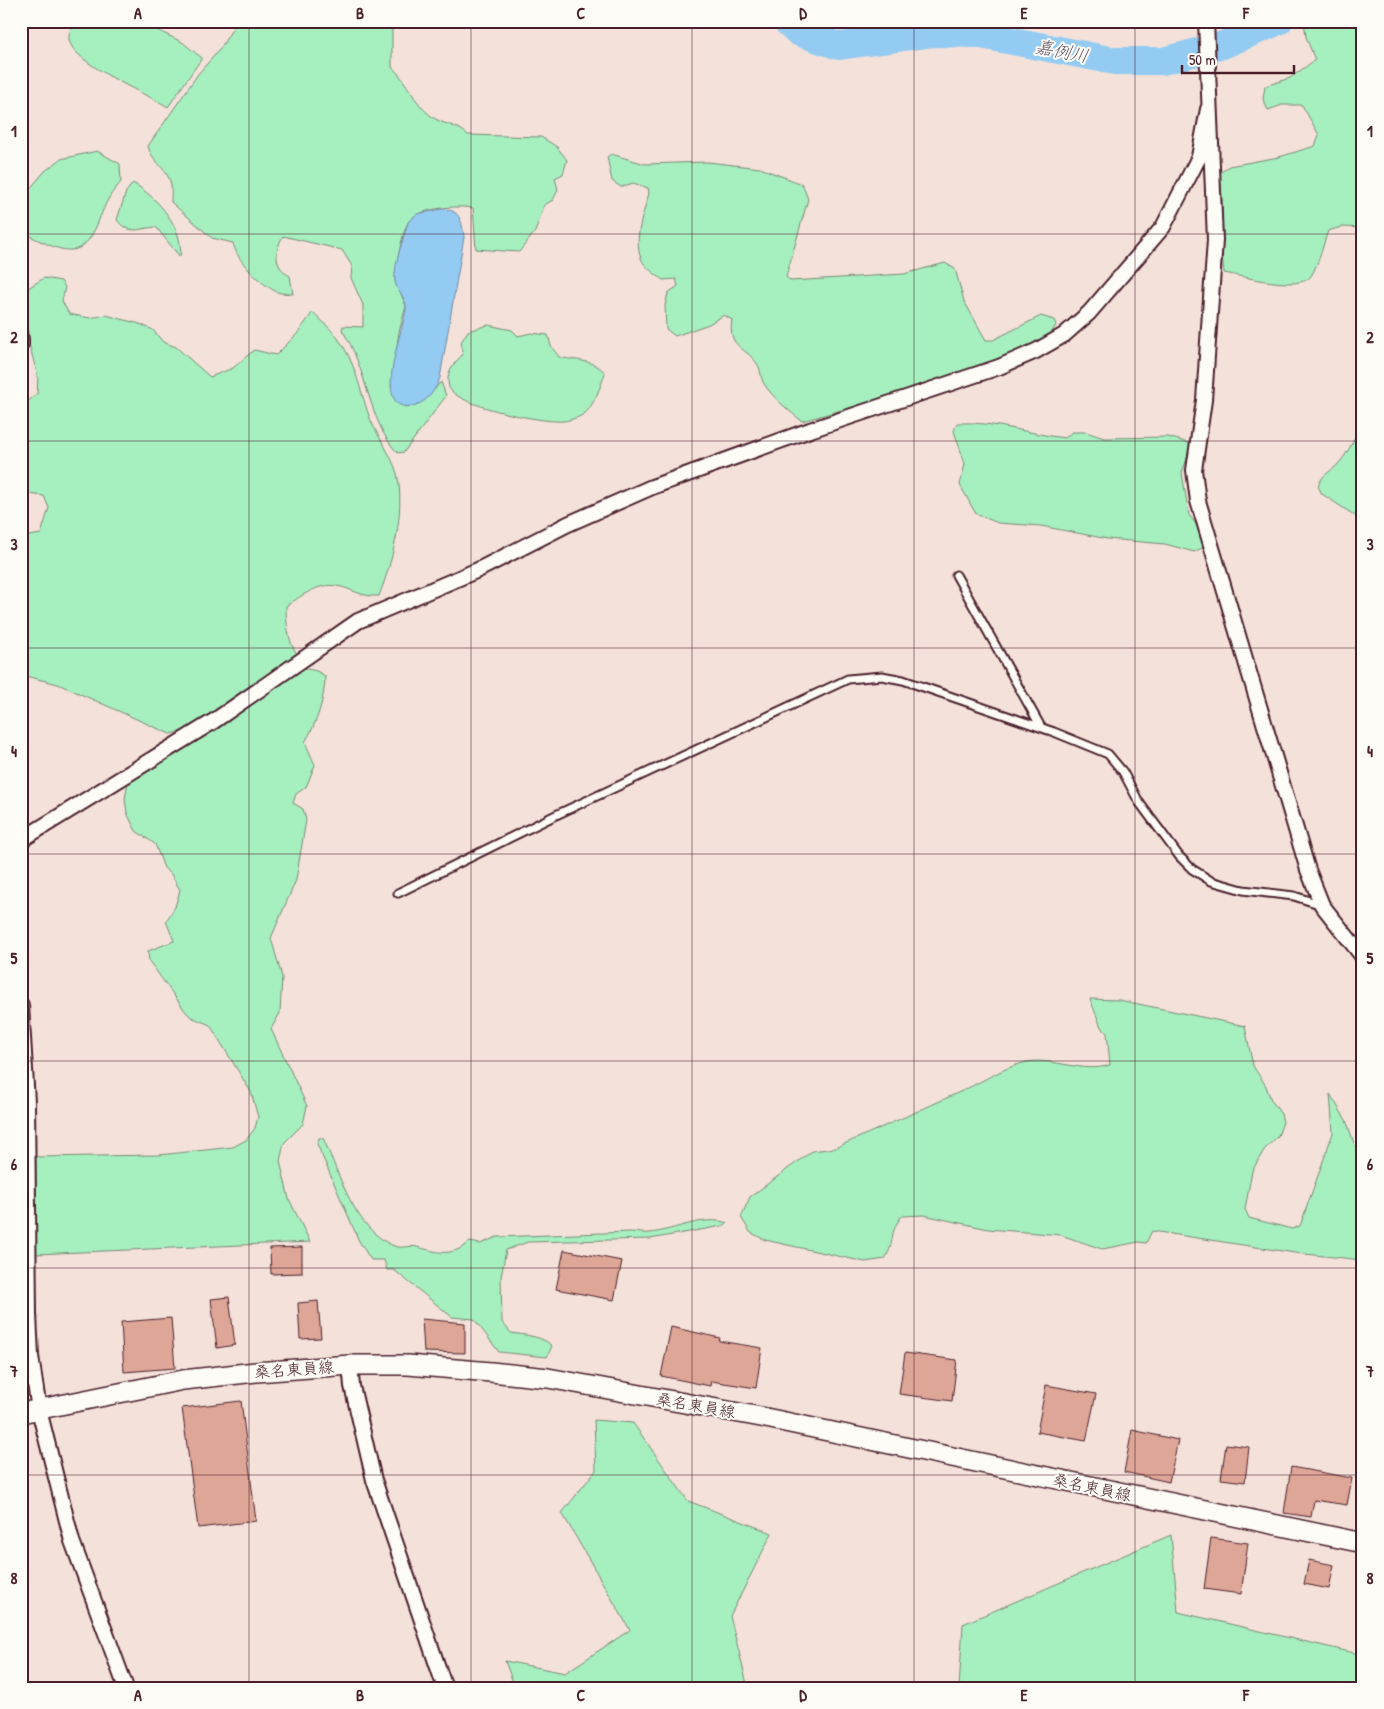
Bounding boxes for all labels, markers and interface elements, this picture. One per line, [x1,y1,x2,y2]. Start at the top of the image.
text: A [134,2,142,24]
text: B [356,2,364,24]
text: C [577,2,586,24]
text: D [799,2,807,24]
text: E [1020,2,1028,24]
text: F [1242,2,1250,24]
water label: 嘉例川 [1033,34,1091,68]
scale bar [1182,42,1294,74]
text: 50 m [1189,49,1216,70]
text: 1 [11,120,17,142]
text: 1 [1367,120,1373,142]
text: 2 [10,326,18,348]
text: 2 [1366,326,1374,348]
text: 3 [10,533,18,555]
text: 3 [1366,533,1374,555]
text: 4 [11,740,17,762]
text: 4 [1367,740,1373,762]
text: 5 [11,947,18,969]
text: 5 [1367,947,1374,969]
text: 6 [11,1153,18,1175]
text: 6 [1367,1153,1374,1175]
street label: 桑名東員線 [253,1355,335,1383]
text: 7 [9,1360,18,1382]
text: 7 [1365,1360,1374,1382]
street label: 桑名東員線 [655,1387,737,1423]
street label: 桑名東員線 [1051,1468,1133,1506]
text: 8 [11,1567,18,1589]
text: 8 [1367,1567,1374,1589]
text: A [134,1684,142,1706]
text: B [356,1684,364,1706]
text: C [577,1684,586,1706]
text: D [799,1684,807,1706]
text: E [1020,1684,1028,1706]
text: F [1242,1684,1250,1706]

